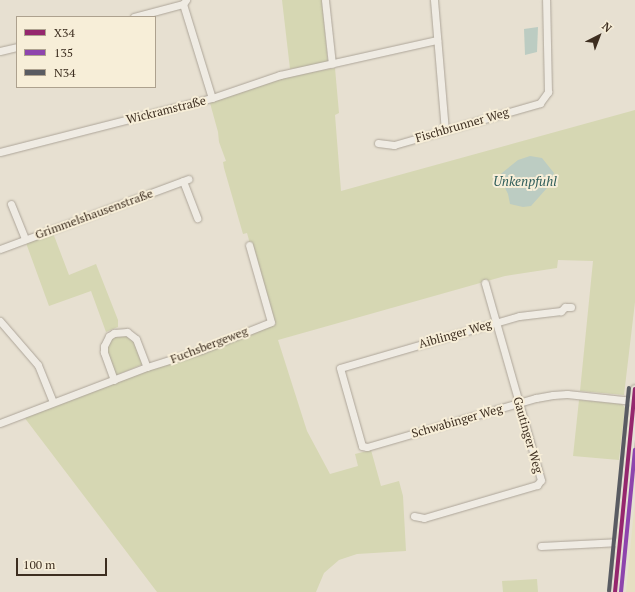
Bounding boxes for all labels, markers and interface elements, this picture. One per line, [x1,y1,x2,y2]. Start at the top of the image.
legend [16,16,156,88]
north arrow [579,16,619,56]
text: N [599,19,615,35]
text: X34 [54,25,75,40]
text: 135 [54,45,73,60]
text: N34 [54,65,76,80]
street label: Wickramstraße [125,93,207,127]
street label: Fischbrunner Weg [414,105,510,145]
water label: Unkenpfuhl [493,173,557,189]
street label: Grimmelshausenstraße [33,186,155,242]
street label: Aiblinger Weg [417,317,493,351]
street label: Fuchsbergeweg [168,324,250,366]
street label: Gautinger Weg [510,395,546,475]
street label: Schwabinger Weg [410,401,504,441]
scale bar [18,550,109,576]
text: 100 m [23,557,55,572]

